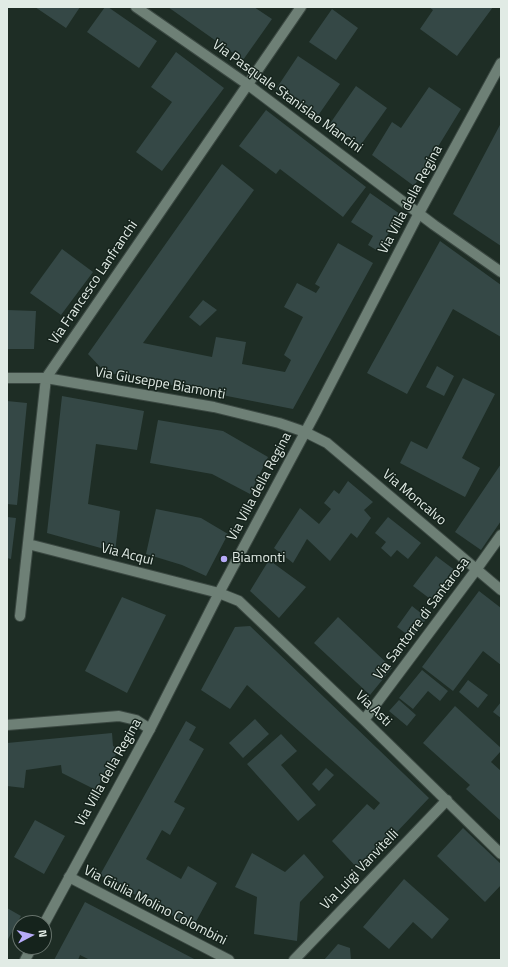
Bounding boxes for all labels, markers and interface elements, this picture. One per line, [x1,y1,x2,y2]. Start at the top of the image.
street label: Via Pasquale Stanislao Mancini [209,37,365,157]
street label: Via Villa della Regina [375,143,447,257]
street label: Via Francesco Lanfranchi [46,218,142,348]
street label: Via Giuseppe Biamonti [93,364,227,404]
street label: Via Villa della Regina [224,430,296,544]
street label: Via Moncalvo [379,466,449,530]
street label: Via Acqui [99,540,155,570]
place label: Biamonti [232,551,285,567]
marker: Biamonti [219,554,229,564]
street label: Via Santorre di Santarosa [371,555,473,683]
street label: Via Asti [351,688,395,730]
street label: Via Villa della Regina [72,716,146,830]
street label: Via Luigi Vanvitelli [317,826,403,914]
street label: Via Giulia Molino Colombini [81,863,229,949]
north arrow [12,915,52,955]
text: N [35,929,51,938]

